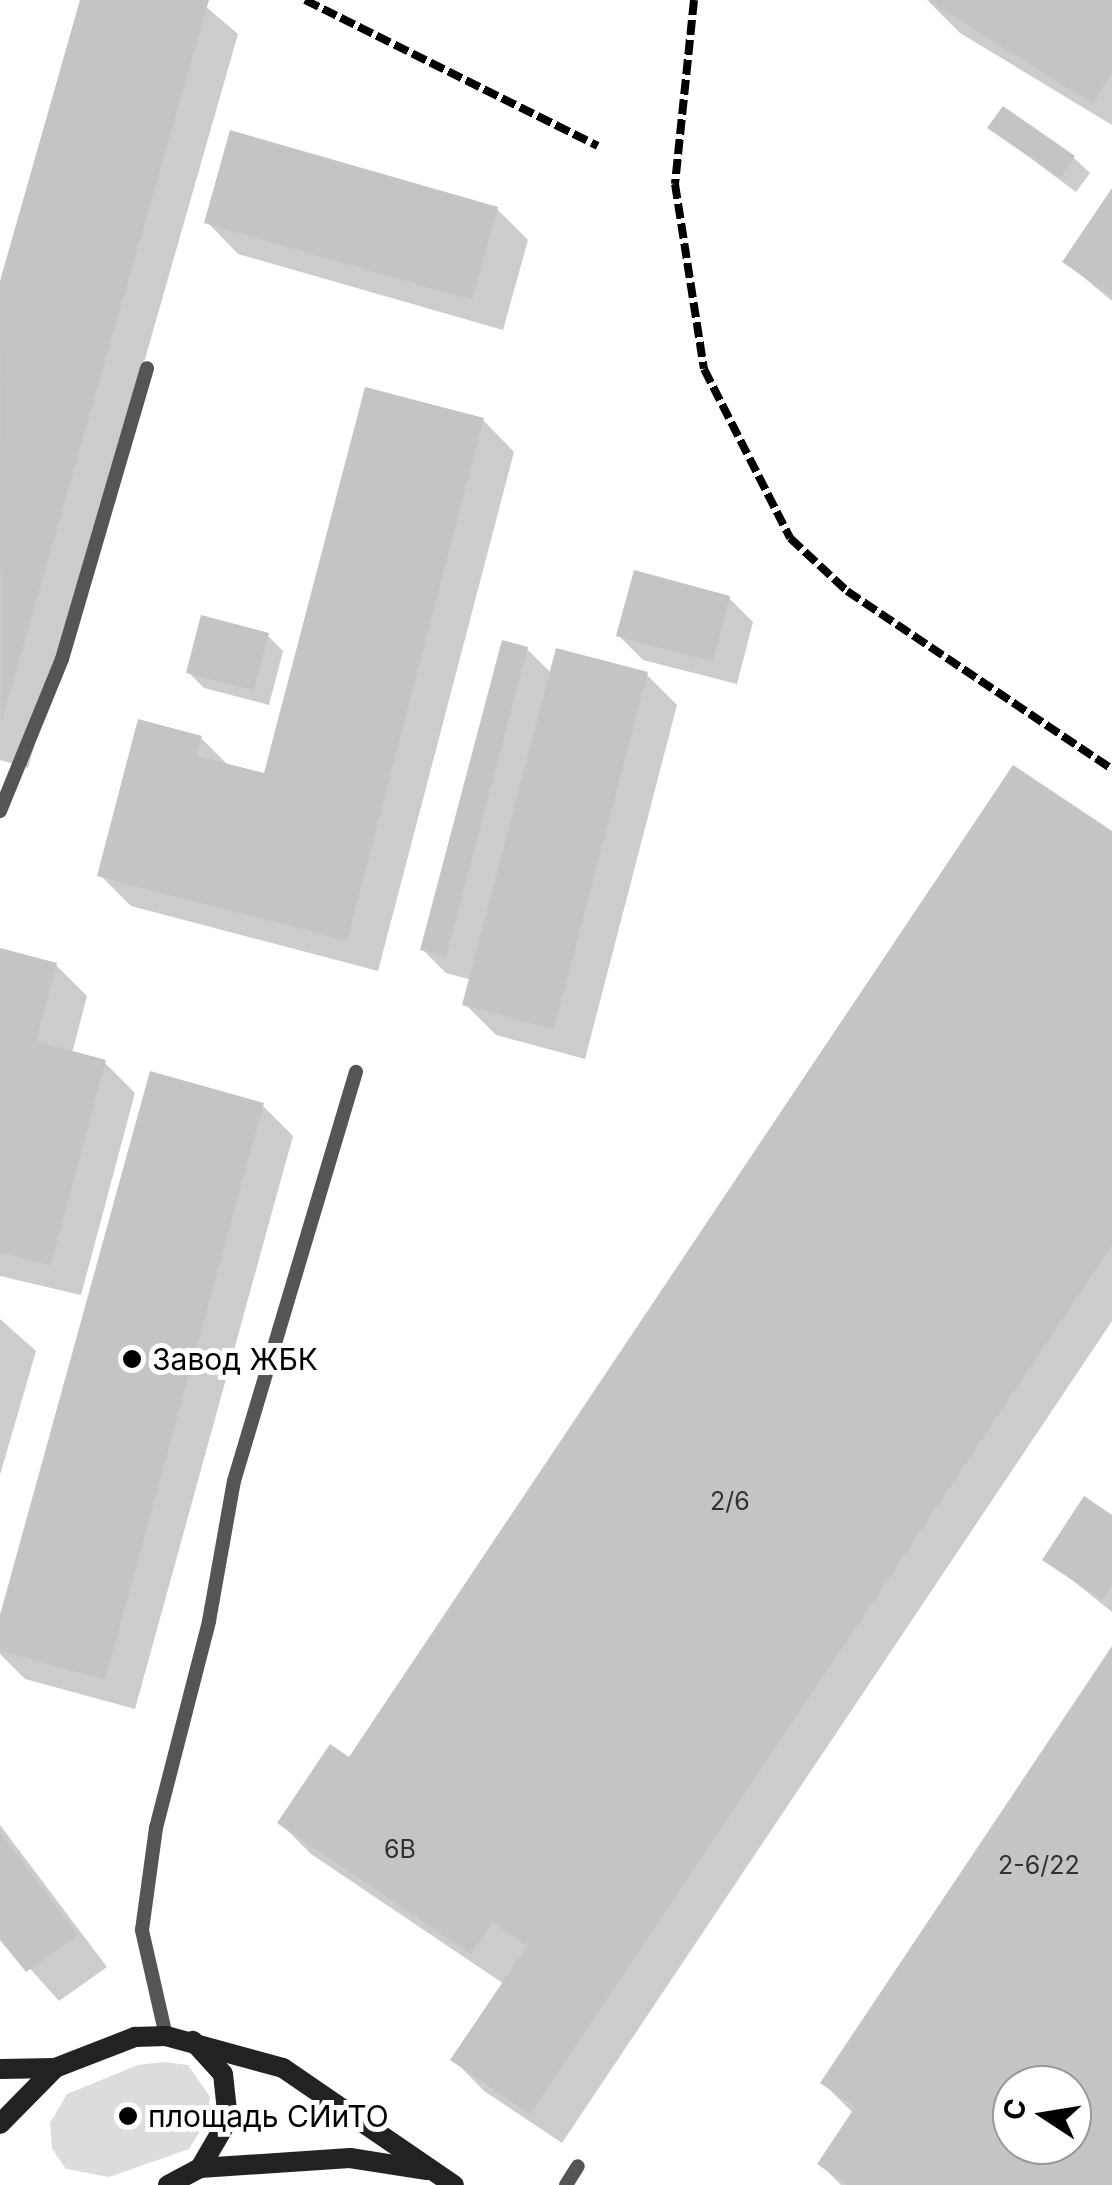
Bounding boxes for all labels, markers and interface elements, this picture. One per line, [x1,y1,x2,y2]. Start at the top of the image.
place label: Завод ЖБК [152,1341,318,1377]
marker: Завод ЖБК [121,1348,143,1370]
house number: 2/6 [710,1486,750,1516]
house number: 6В [384,1834,416,1864]
house number: 2-6/22 [998,1850,1080,1880]
north arrow [992,2065,1092,2165]
text: С [996,2096,1033,2123]
place label: площадь СИиТО [148,2098,389,2134]
marker: площадь СИиТО [117,2105,139,2127]

